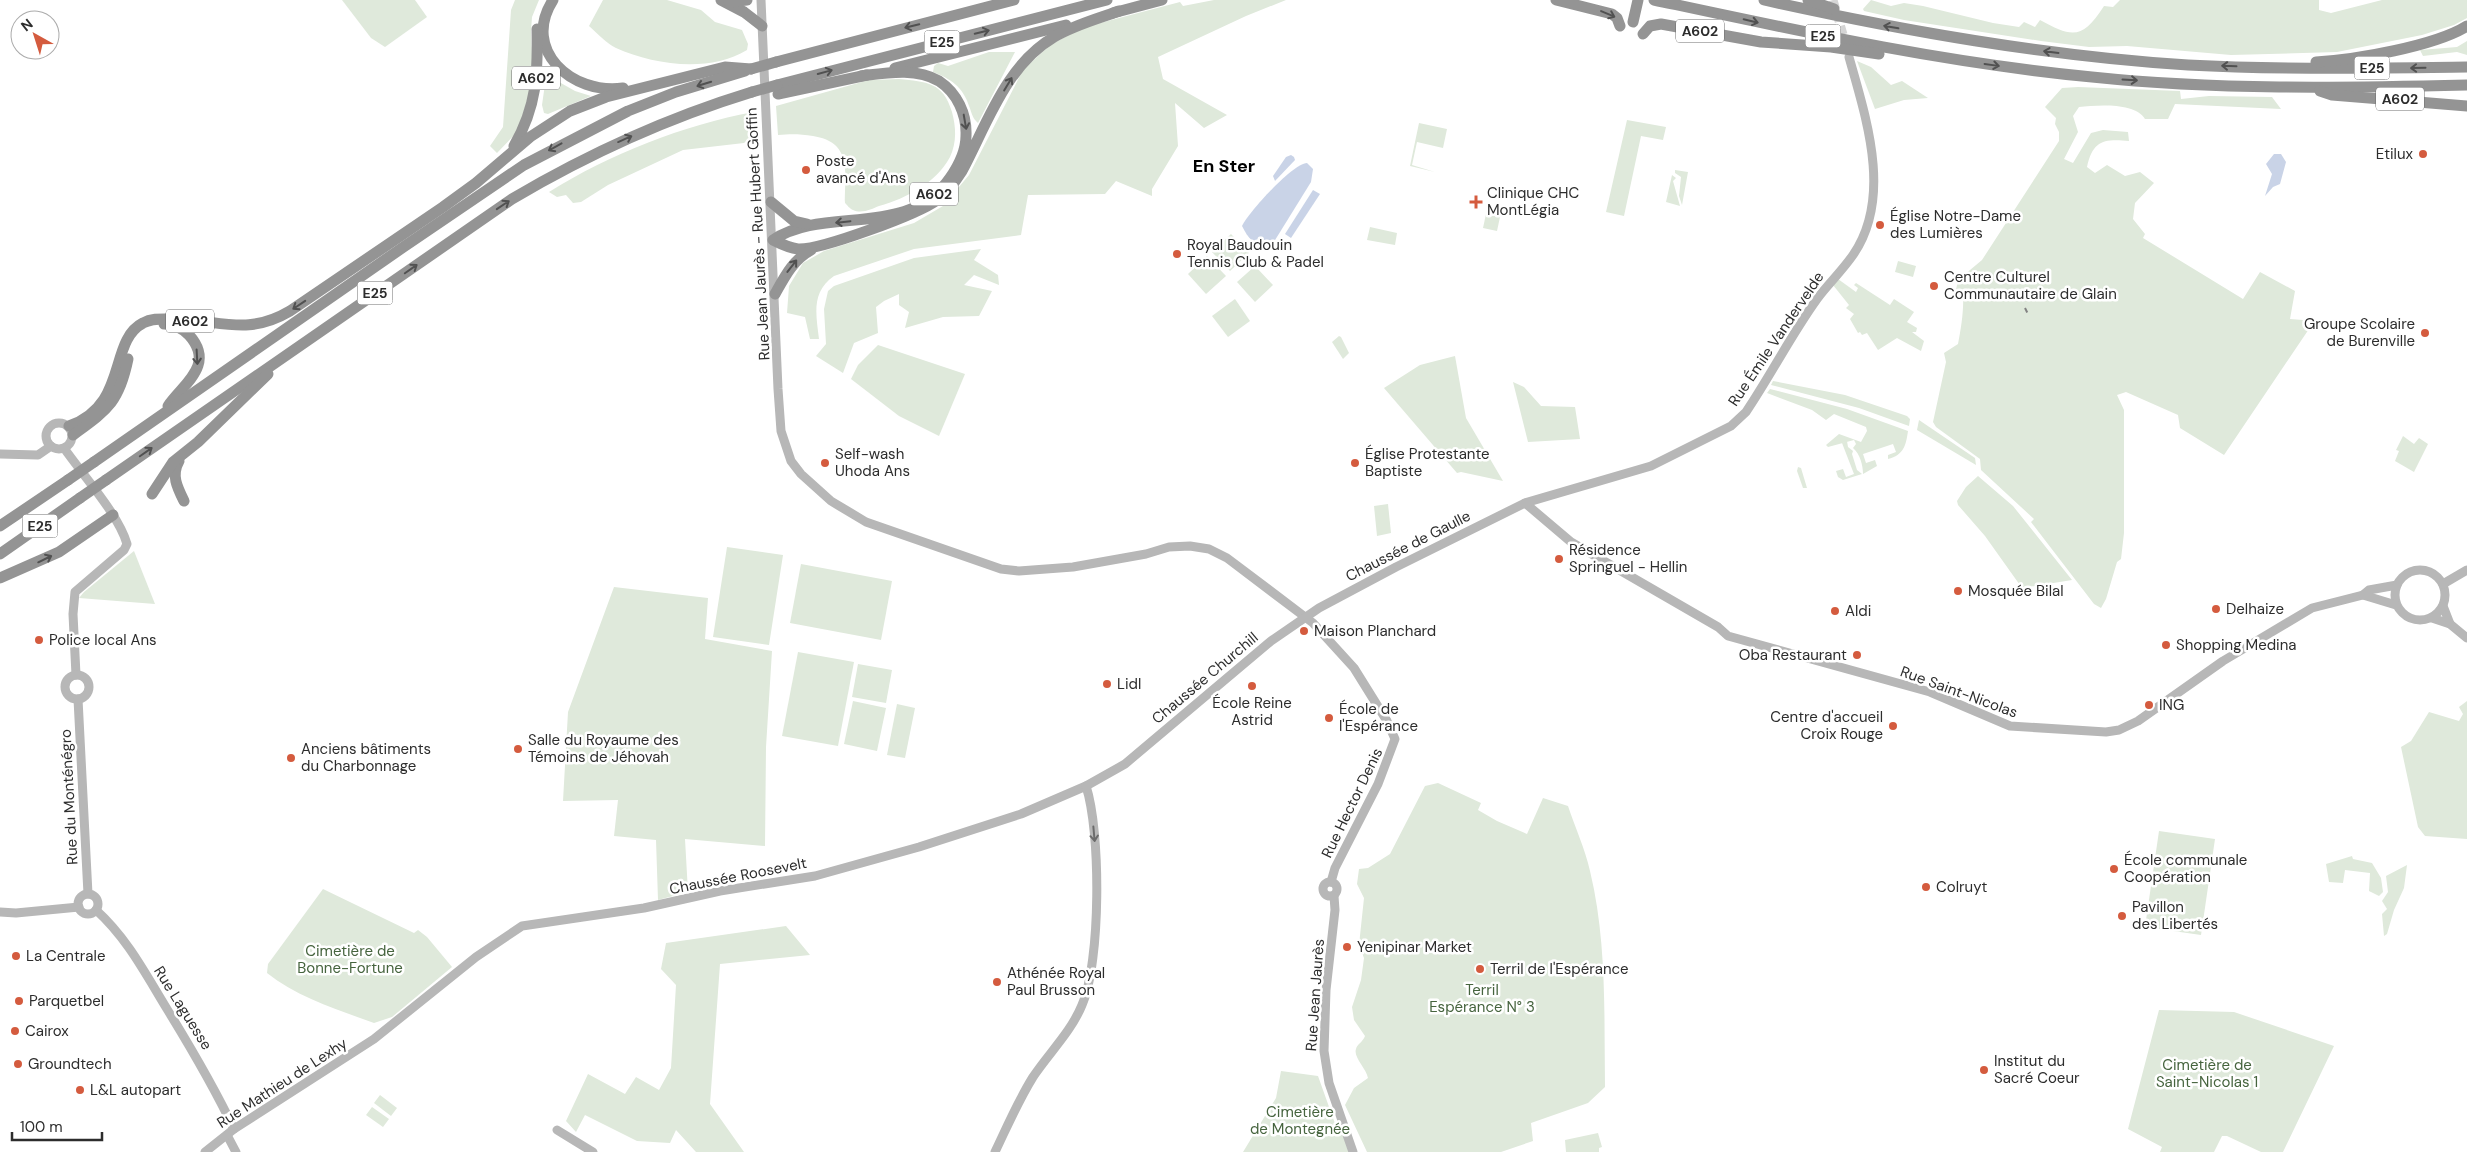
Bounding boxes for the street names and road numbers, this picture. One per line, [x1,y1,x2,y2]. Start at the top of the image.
road number: A602 [1676,20,1724,42]
road number: E25 [1806,24,1840,48]
road number: E25 [924,31,960,54]
road number: E25 [2354,56,2390,80]
road number: A602 [512,66,560,90]
road number: A602 [2376,88,2424,110]
street label: Rue Jean Jaurès - Rue Hubert Goffin [741,107,775,361]
road number: A602 [910,182,958,205]
street label: Rue Émile Vandervelde [1724,268,1828,410]
road number: E25 [358,282,392,304]
road number: A602 [166,310,214,332]
street label: Chaussée de Gaulle [1342,506,1474,586]
road number: E25 [22,514,58,538]
street label: Chaussée Churchill [1148,628,1262,728]
street label: Rue Saint-Nicolas [1898,661,2020,723]
street label: Rue du Monténégro [55,729,83,865]
street label: Rue Hector Denis [1317,745,1387,861]
street label: Chaussée Roosevelt [668,853,808,899]
street label: Rue Jean Jaurès [1301,938,1329,1052]
street label: Rue Laguesse [149,962,217,1054]
street label: Rue Mathieu de Lexhy [213,1033,352,1133]

